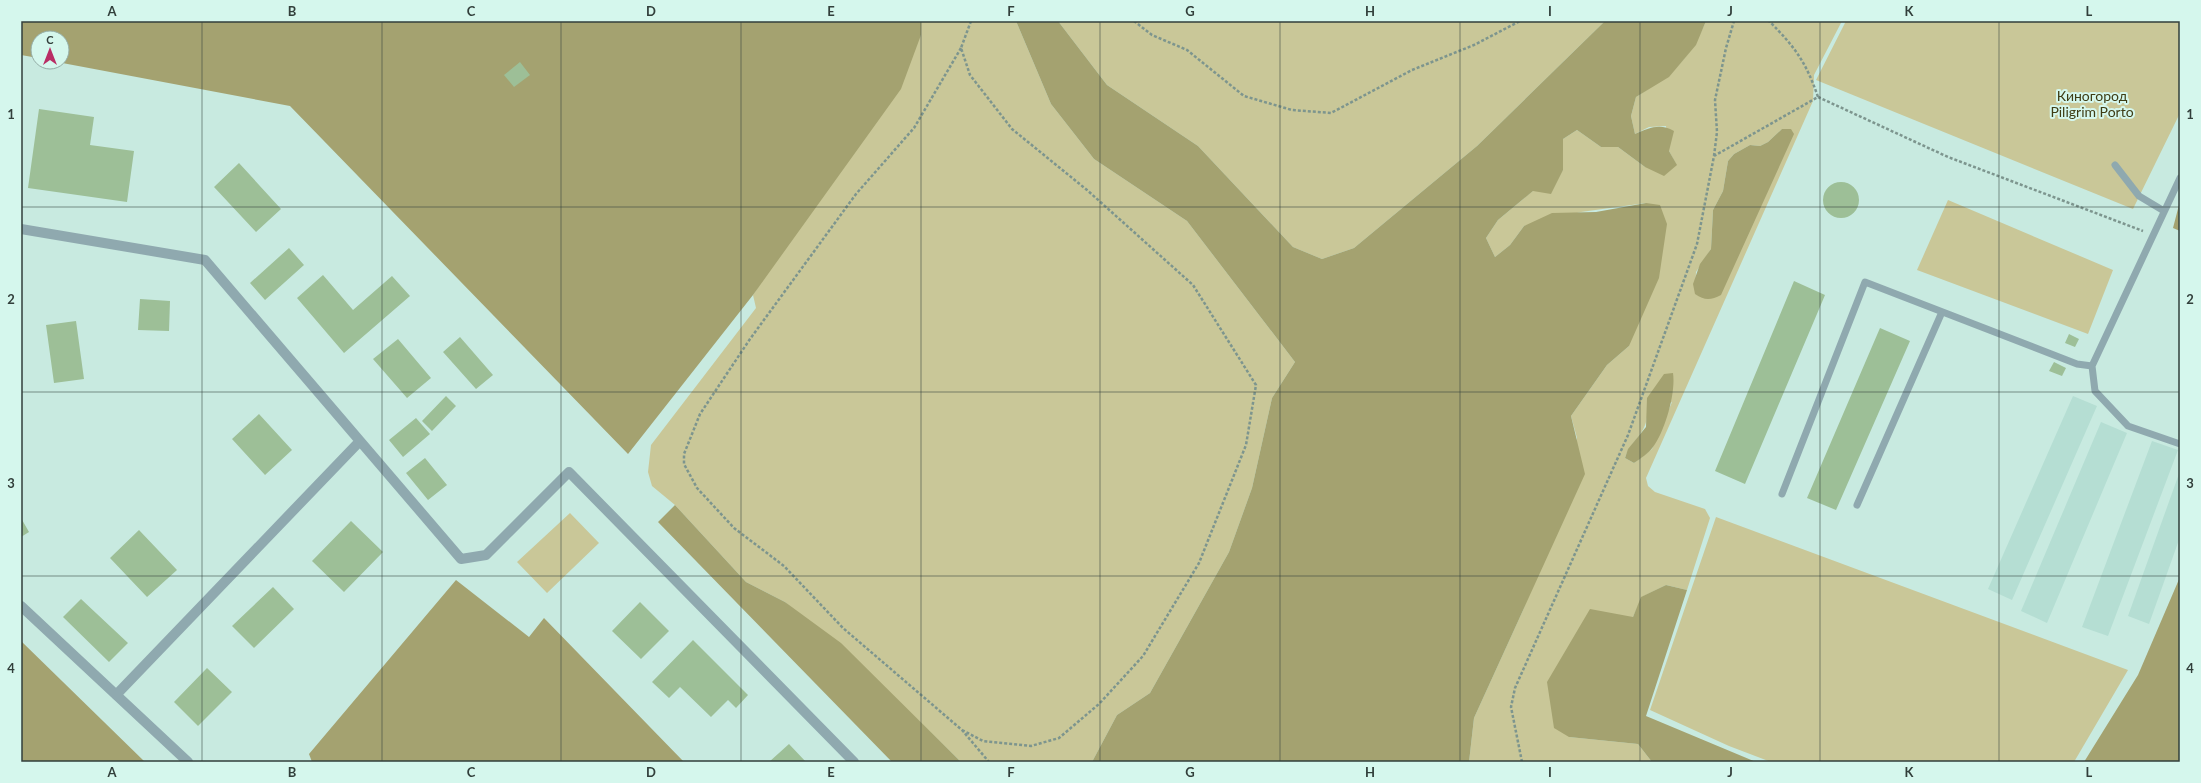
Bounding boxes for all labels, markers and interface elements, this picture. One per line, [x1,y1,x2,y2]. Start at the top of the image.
text: A [106,3,117,19]
text: B [288,3,297,19]
text: C [467,3,476,19]
text: D [646,3,656,19]
text: E [827,3,835,19]
text: F [1007,3,1015,19]
text: G [1185,3,1195,19]
text: H [1365,3,1375,19]
text: I [1548,3,1552,19]
text: J [1727,3,1733,19]
text: K [1905,3,1915,19]
text: L [2086,3,2093,19]
north arrow [30,30,70,70]
text: С [46,33,54,46]
park label: Киногород Piligrim Porto [2050,87,2134,120]
text: 1 [7,106,15,122]
text: 1 [2186,106,2194,122]
text: 2 [7,291,15,307]
text: 2 [2186,291,2194,307]
text: 3 [7,475,15,491]
text: 3 [2186,475,2194,491]
text: 4 [7,660,15,676]
text: 4 [2186,660,2194,676]
text: A [106,764,117,780]
text: B [288,764,297,780]
text: C [467,764,476,780]
text: D [646,764,656,780]
text: E [827,764,835,780]
text: F [1007,764,1015,780]
text: G [1185,764,1195,780]
text: H [1365,764,1375,780]
text: I [1548,764,1552,780]
text: J [1727,764,1733,780]
text: K [1905,764,1915,780]
text: L [2086,764,2093,780]

